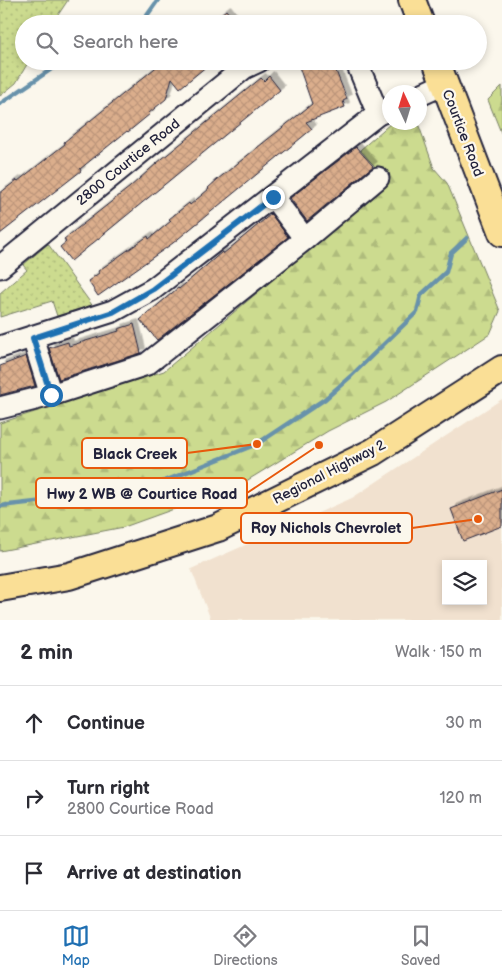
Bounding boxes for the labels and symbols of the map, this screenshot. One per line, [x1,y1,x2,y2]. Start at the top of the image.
north arrow [382,85,427,130]
street label: Courtice Road [439,87,487,179]
street label: 2800 Courtice Road [73,115,183,209]
route end [262,186,285,209]
route start [40,384,63,407]
street label: Regional Highway 2 [270,436,389,508]
callout: Black Creek [82,438,187,468]
text: Black Creek [93,445,177,464]
callout: Hwy 2 WB @ Courtice Road [36,478,247,508]
text: Hwy 2 WB @ Courtice Road [47,485,237,504]
callout: Roy Nichols Chevrolet [241,513,412,543]
text: Roy Nichols Chevrolet [251,519,401,538]

